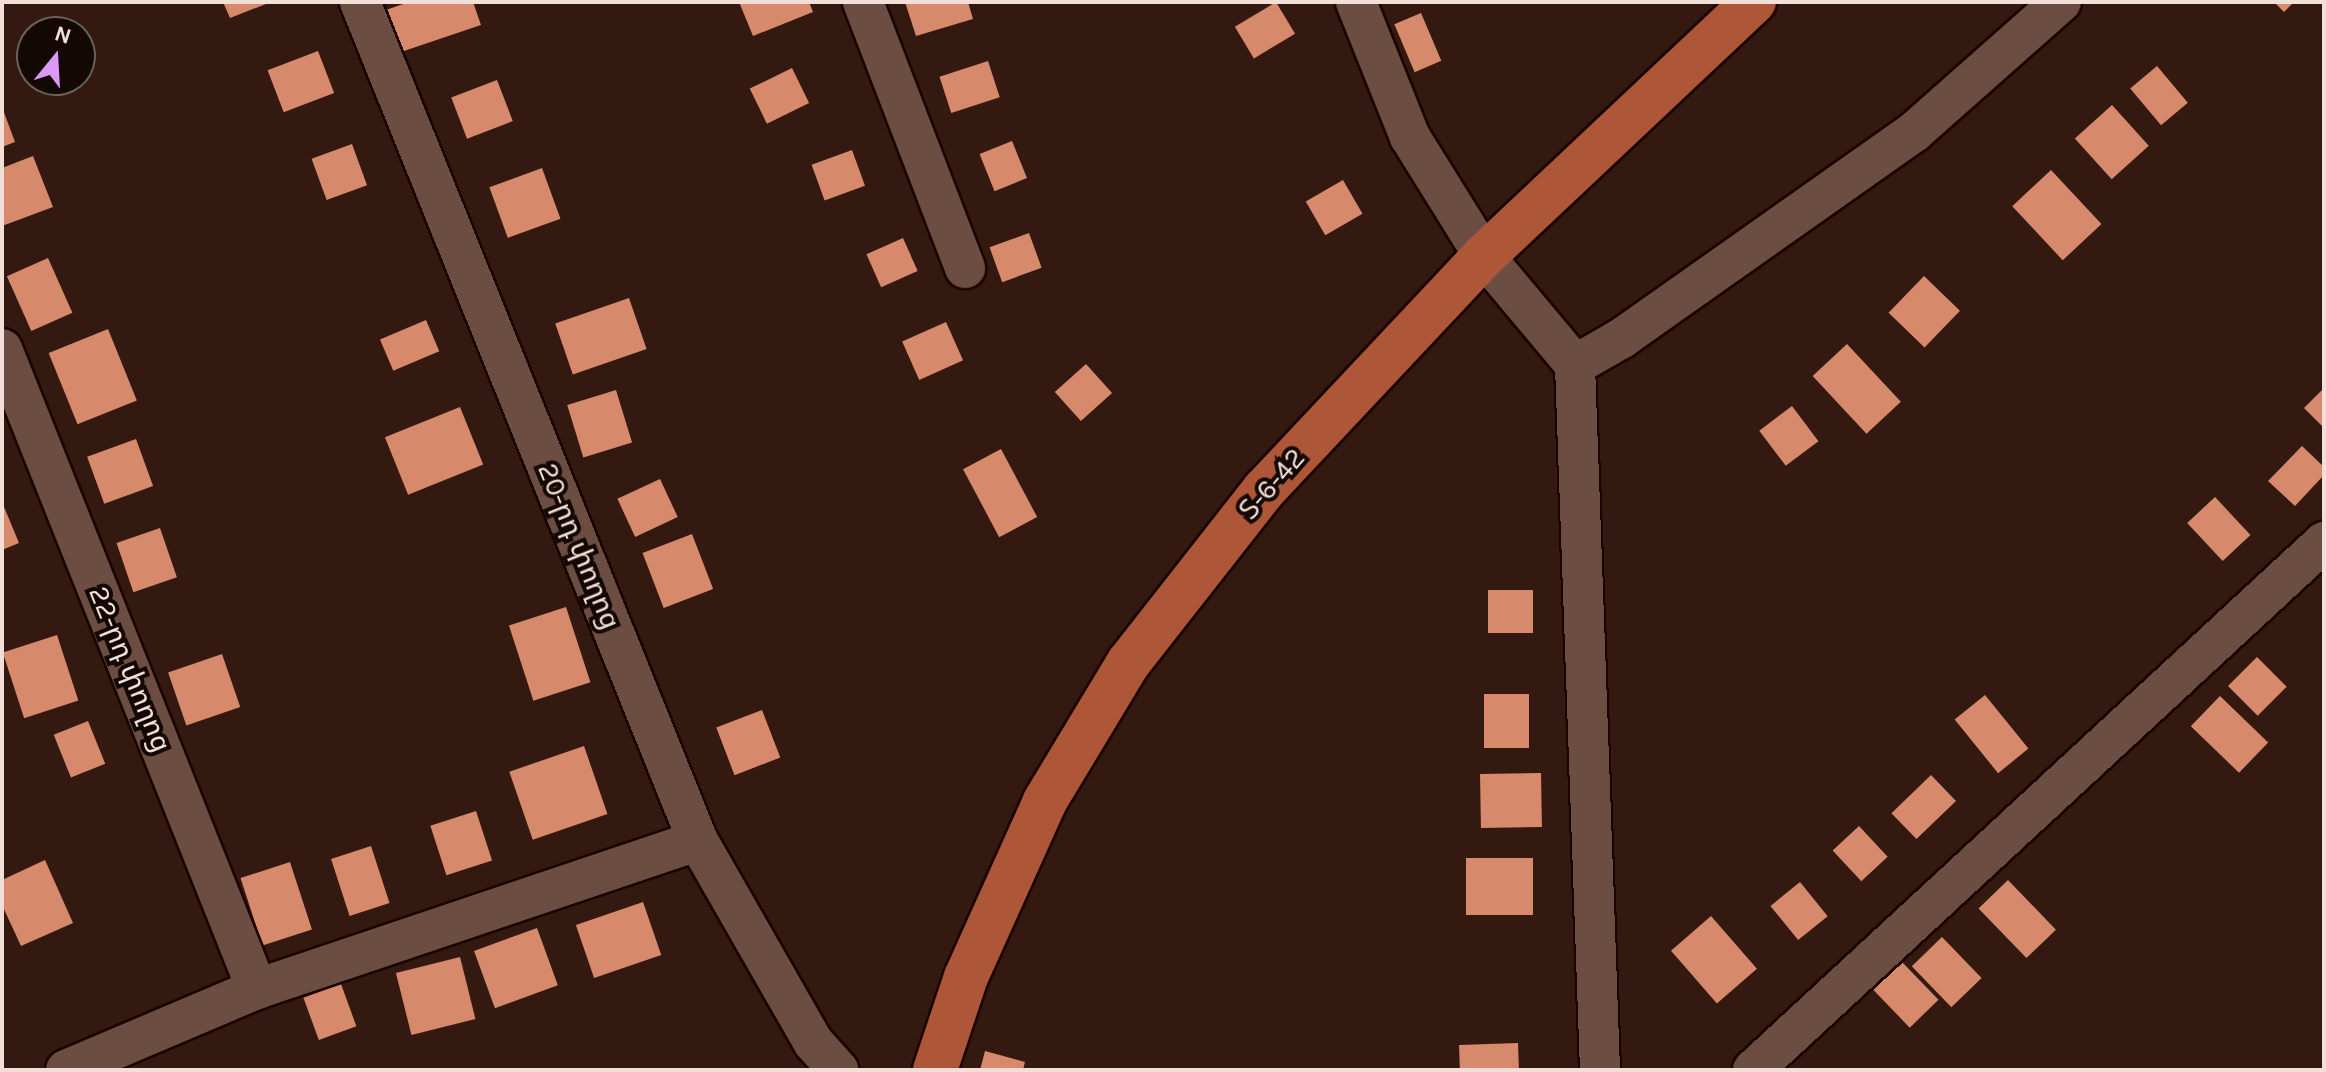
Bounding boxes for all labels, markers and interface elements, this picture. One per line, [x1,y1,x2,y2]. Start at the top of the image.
north arrow [16,16,96,96]
text: N [51,20,74,50]
street label: Տ-6-42 [1232,442,1312,526]
street label: 20-րդ փողոց [530,458,628,634]
street label: 22-րդ փողոց [81,581,179,757]

